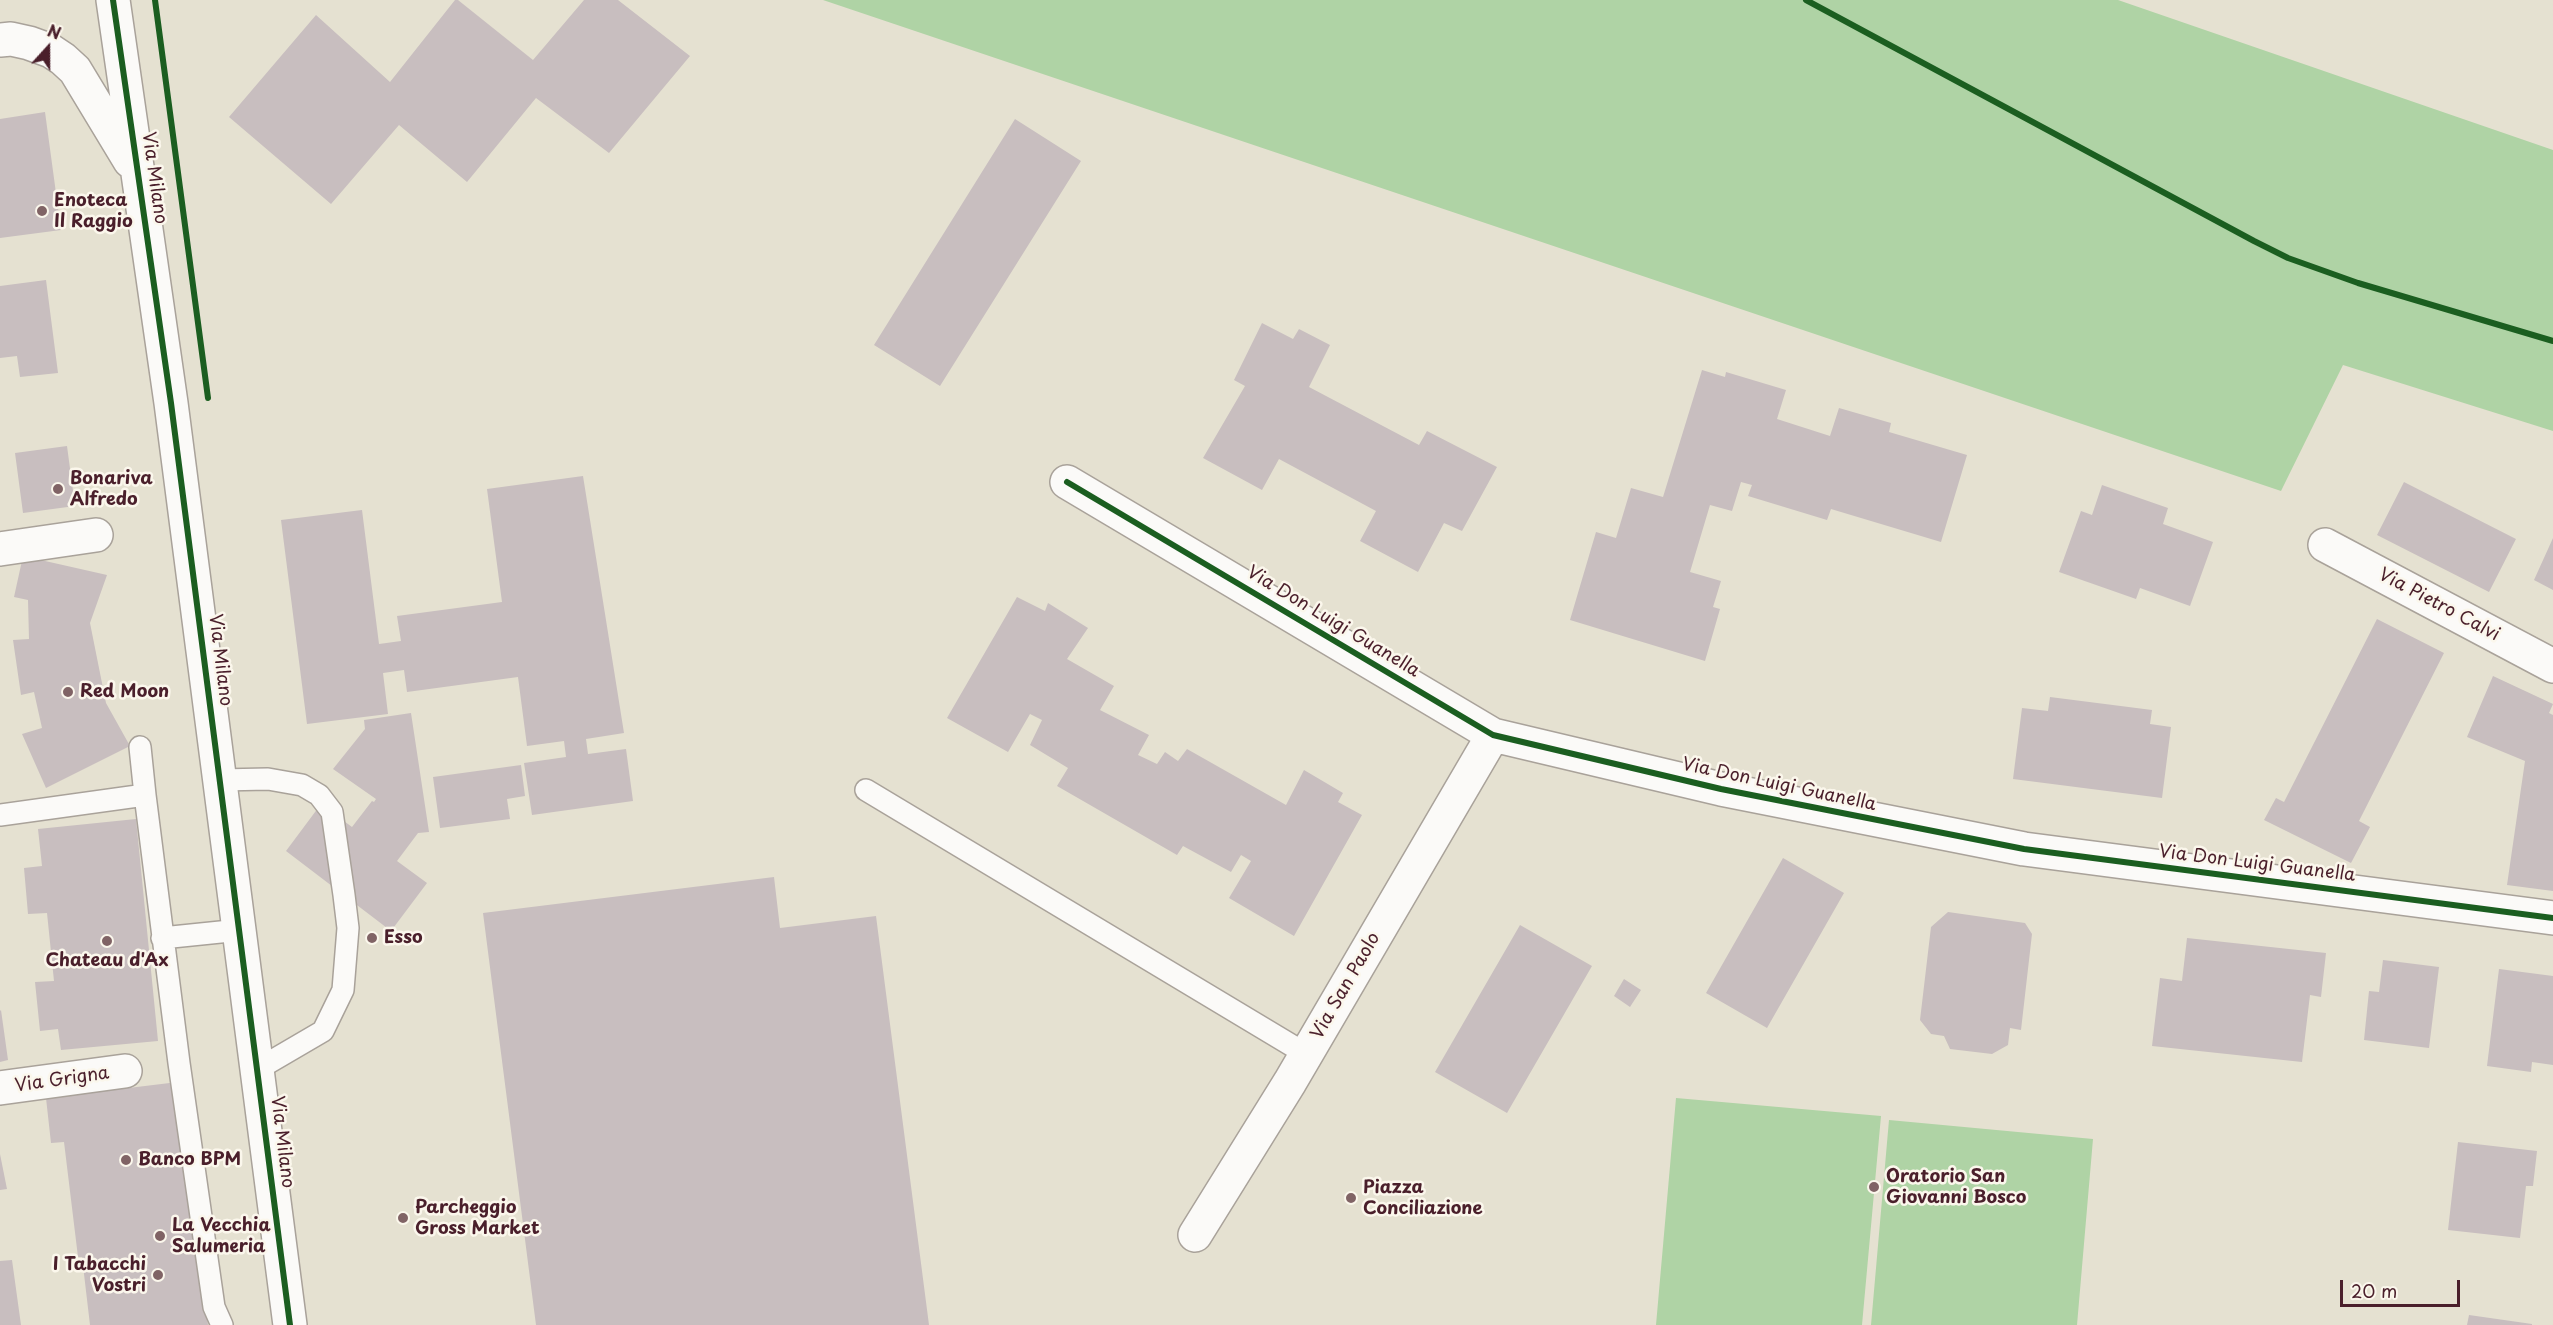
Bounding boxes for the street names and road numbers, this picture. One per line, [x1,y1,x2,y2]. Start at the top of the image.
street label: Via Milano [137,131,171,225]
street label: Via Don Luigi Guanella [1243,562,1423,682]
street label: Via Pietro Calvi [2375,564,2503,646]
street label: Via Milano [204,613,236,707]
street label: Via Don Luigi Guanella [1680,754,1878,816]
street label: Via Don Luigi Guanella [2158,841,2356,887]
street label: Via San Paolo [1307,929,1385,1043]
street label: Via Grigna [14,1063,110,1097]
street label: Via Milano [266,1095,298,1189]

